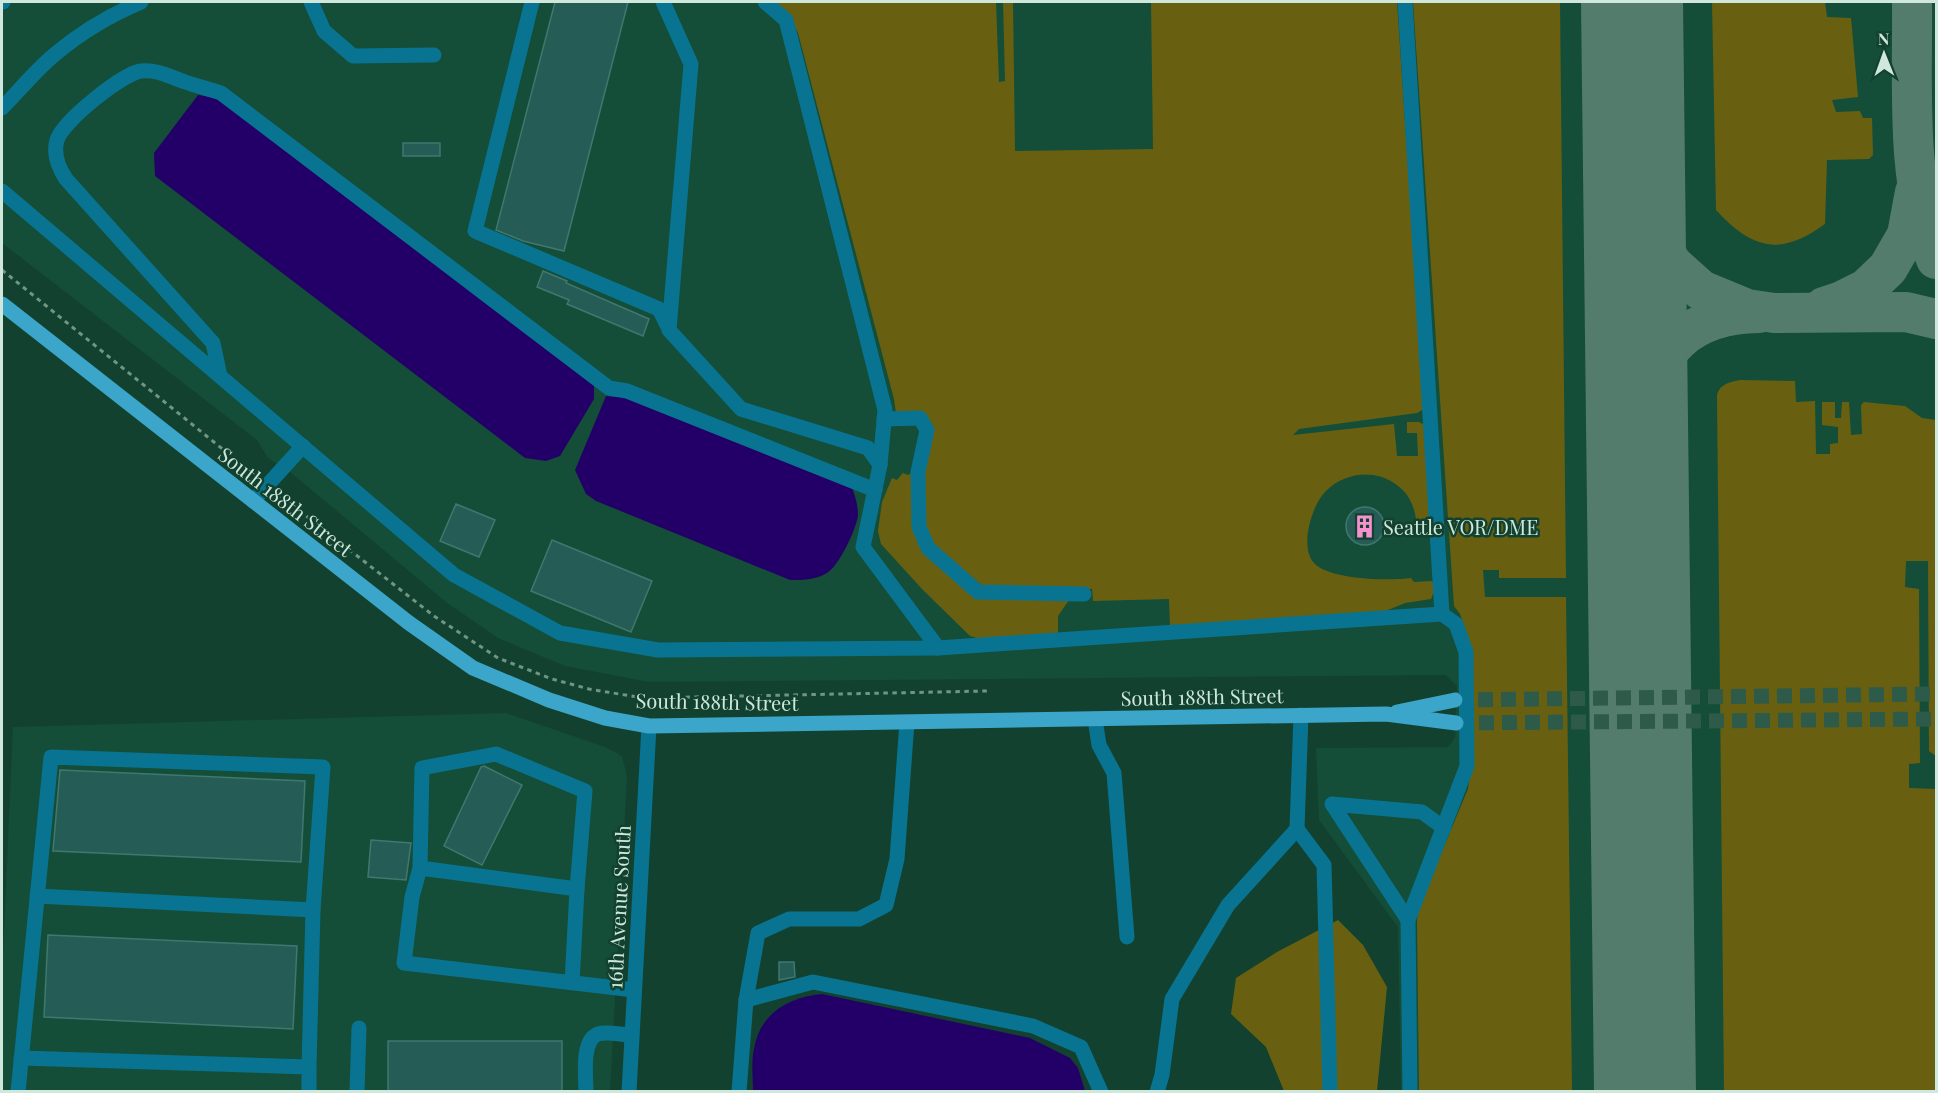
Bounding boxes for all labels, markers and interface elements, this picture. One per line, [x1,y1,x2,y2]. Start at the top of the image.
north arrow [1854,24,1914,84]
text: N [1878,28,1890,49]
street label: South 188th Street [213,440,359,562]
building icon: Seattle VOR/DME [1352,513,1378,539]
place label: Seattle VOR/DME [1383,513,1538,540]
street label: South 188th Street [1120,681,1285,711]
street label: South 188th Street [635,686,800,716]
street label: 16th Avenue South [600,824,636,990]

